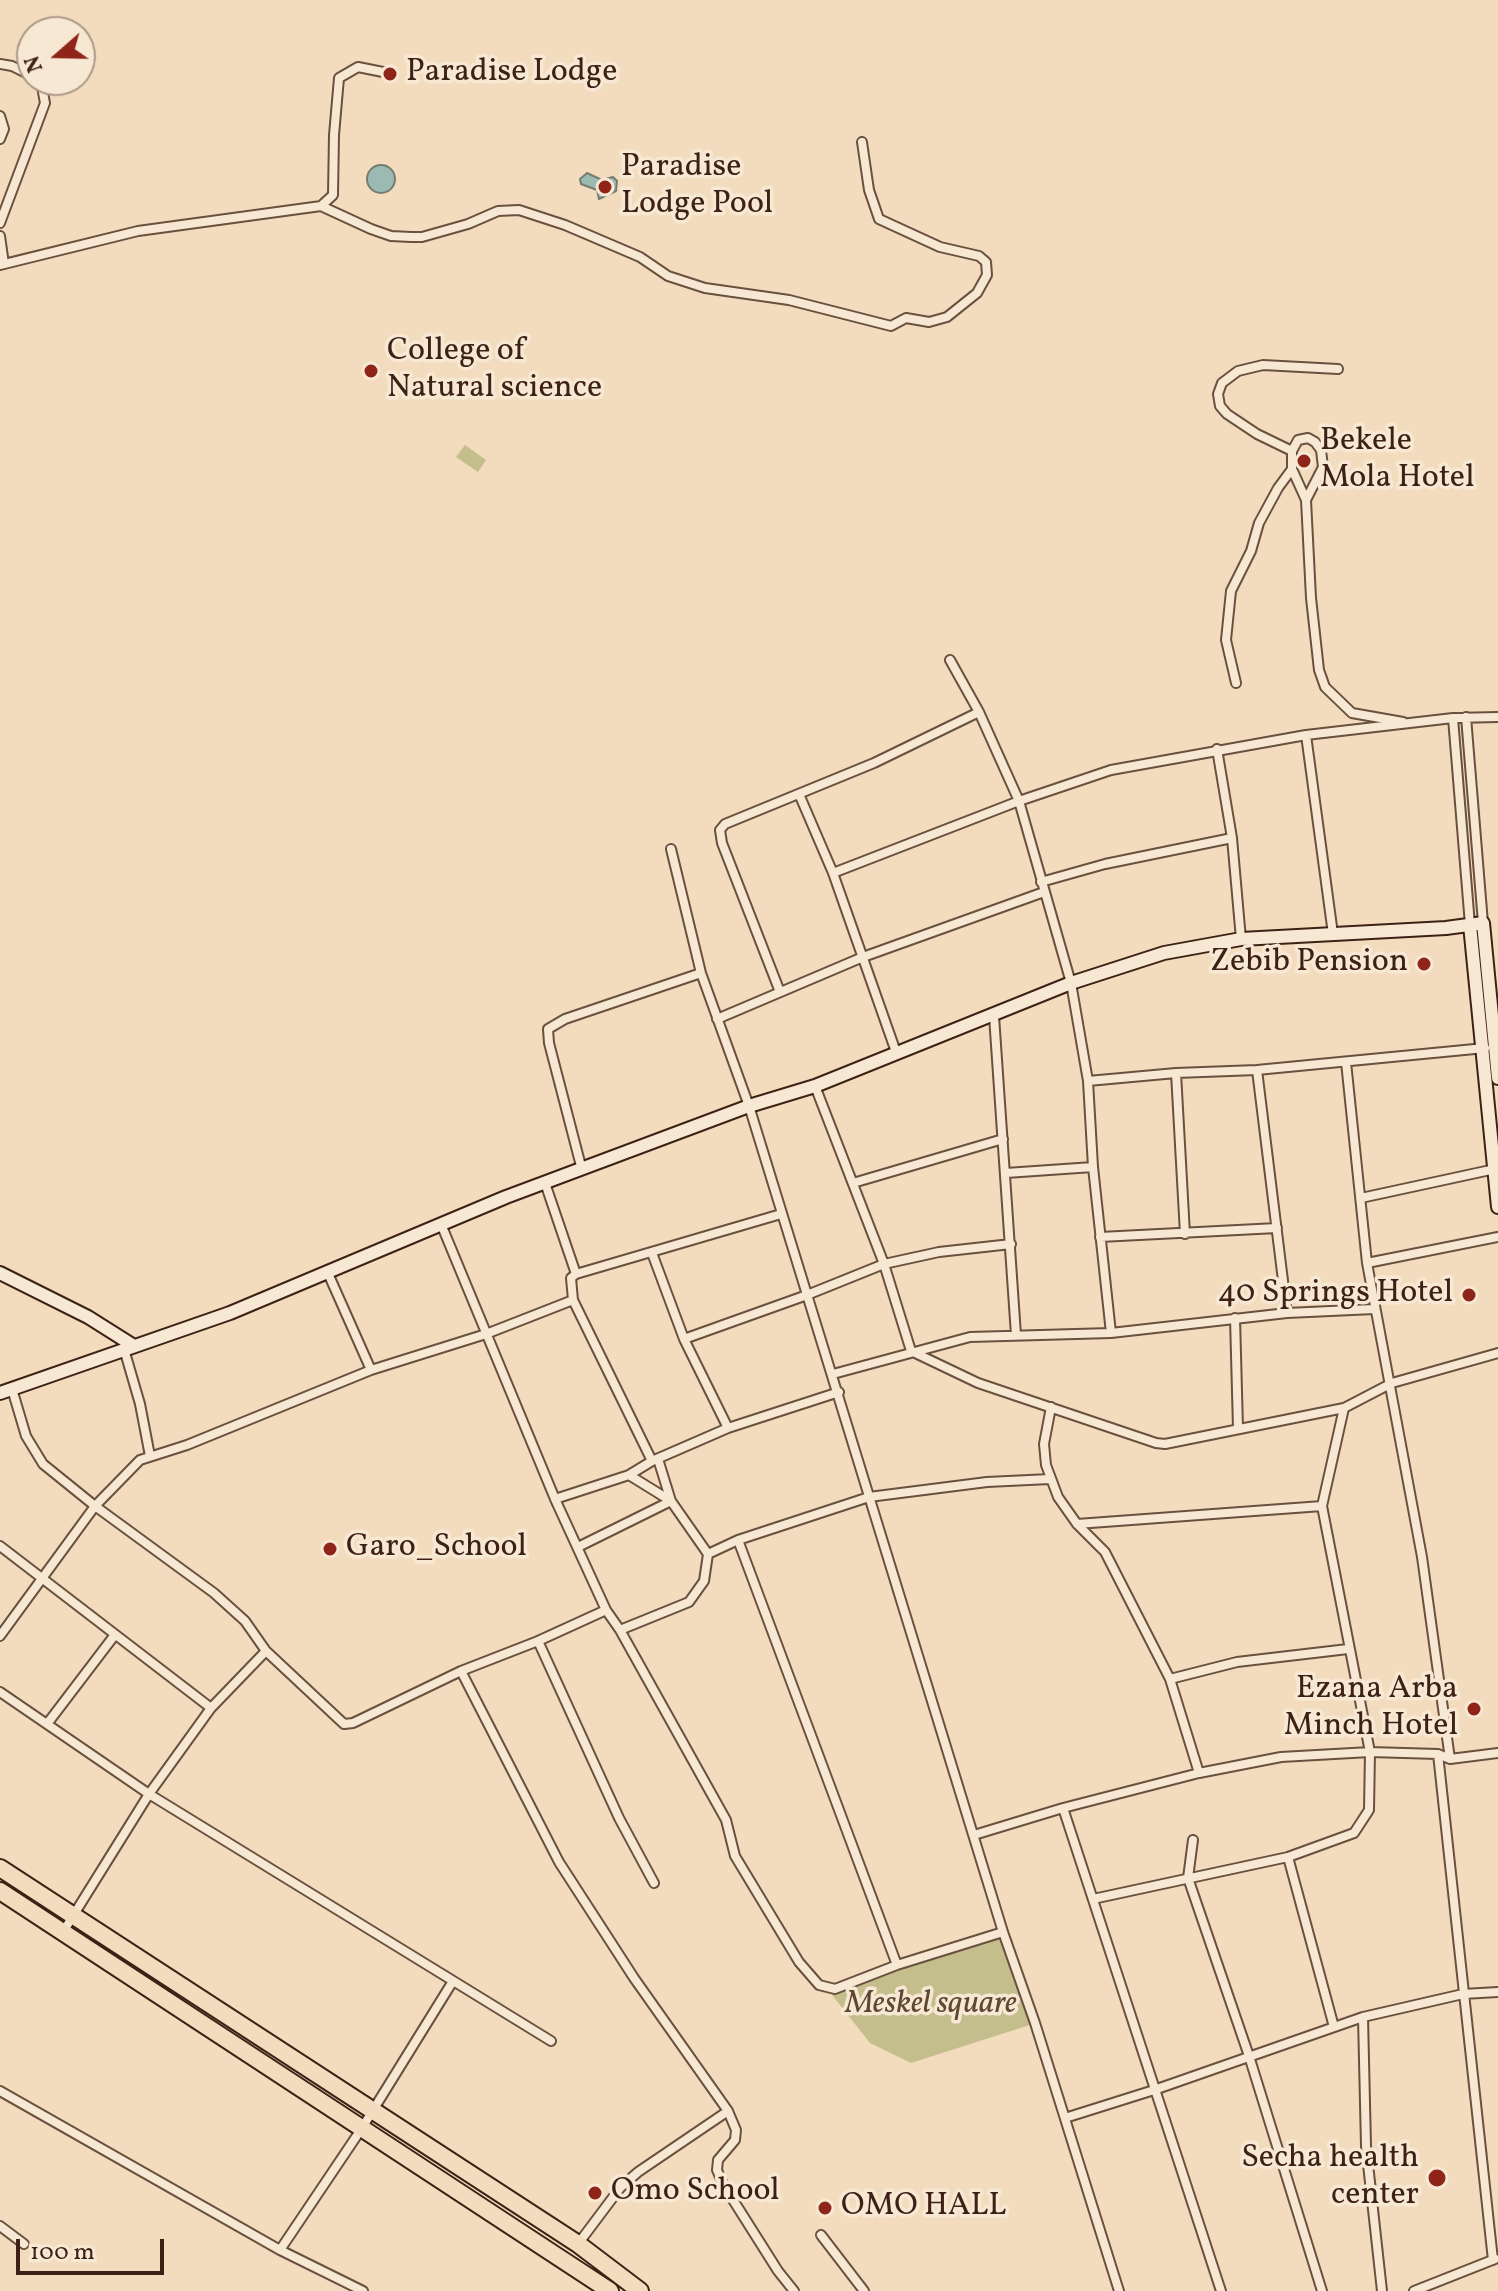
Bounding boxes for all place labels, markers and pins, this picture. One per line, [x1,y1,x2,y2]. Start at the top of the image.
place label: Paradise Lodge [406,55,617,93]
marker: Paradise Lodge [381,65,399,83]
place label: Paradise Lodge Pool [621,150,773,225]
marker: Paradise Lodge Pool [596,178,614,196]
place label: College of Natural science [387,334,602,409]
marker: College of Natural science [362,362,380,380]
place label: Bekele Mola Hotel [1320,424,1475,499]
marker: Bekele Mola Hotel [1295,452,1313,470]
place label: Zebib Pension [1210,945,1408,983]
marker: Zebib Pension [1415,955,1433,973]
place label: 40 Springs Hotel [1218,1276,1453,1314]
marker: 40 Springs Hotel [1460,1286,1478,1304]
place label: Garo_School [346,1530,527,1568]
marker: Garo_School [321,1540,339,1558]
place label: Ezana Arba Minch Hotel [1284,1672,1458,1747]
marker: Ezana Arba Minch Hotel [1465,1700,1483,1718]
place label: Secha health center [1241,2141,1419,2216]
marker: Secha health center [1426,2167,1448,2189]
place label: Omo School [611,2174,780,2212]
marker: Omo School [586,2184,604,2202]
place label: OMO HALL [841,2189,1006,2227]
marker: OMO HALL [816,2199,834,2217]

